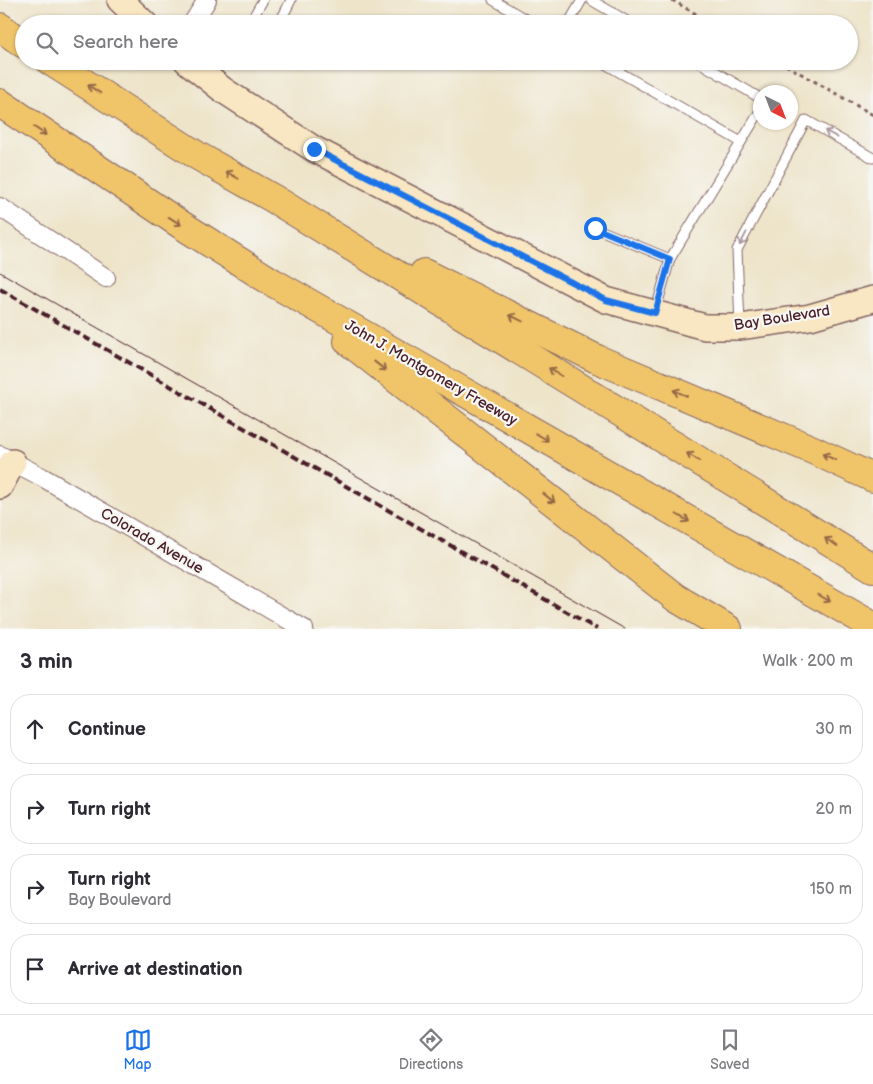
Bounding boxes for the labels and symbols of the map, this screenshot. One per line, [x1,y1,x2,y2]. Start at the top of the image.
one-way arrow [87,84,101,94]
north arrow [753,85,798,130]
one-way arrow [33,126,47,136]
one-way arrow [823,129,838,139]
route end [303,138,326,161]
one-way arrow [225,169,239,179]
one-way arrow [168,216,182,226]
route start [584,217,607,240]
one-way arrow [738,231,747,246]
street label: Bay Boulevard [733,301,831,335]
one-way arrow [509,313,524,323]
street label: John J. Montgomery Freeway [341,316,521,430]
one-way arrow [373,360,386,371]
one-way arrow [548,367,562,377]
one-way arrow [673,388,688,398]
one-way arrow [535,432,549,442]
one-way arrow [687,452,701,462]
one-way arrow [822,452,837,462]
one-way arrow [542,493,555,504]
street label: Colorado Avenue [97,504,207,578]
one-way arrow [676,513,690,523]
one-way arrow [825,537,839,547]
one-way arrow [817,594,831,604]

